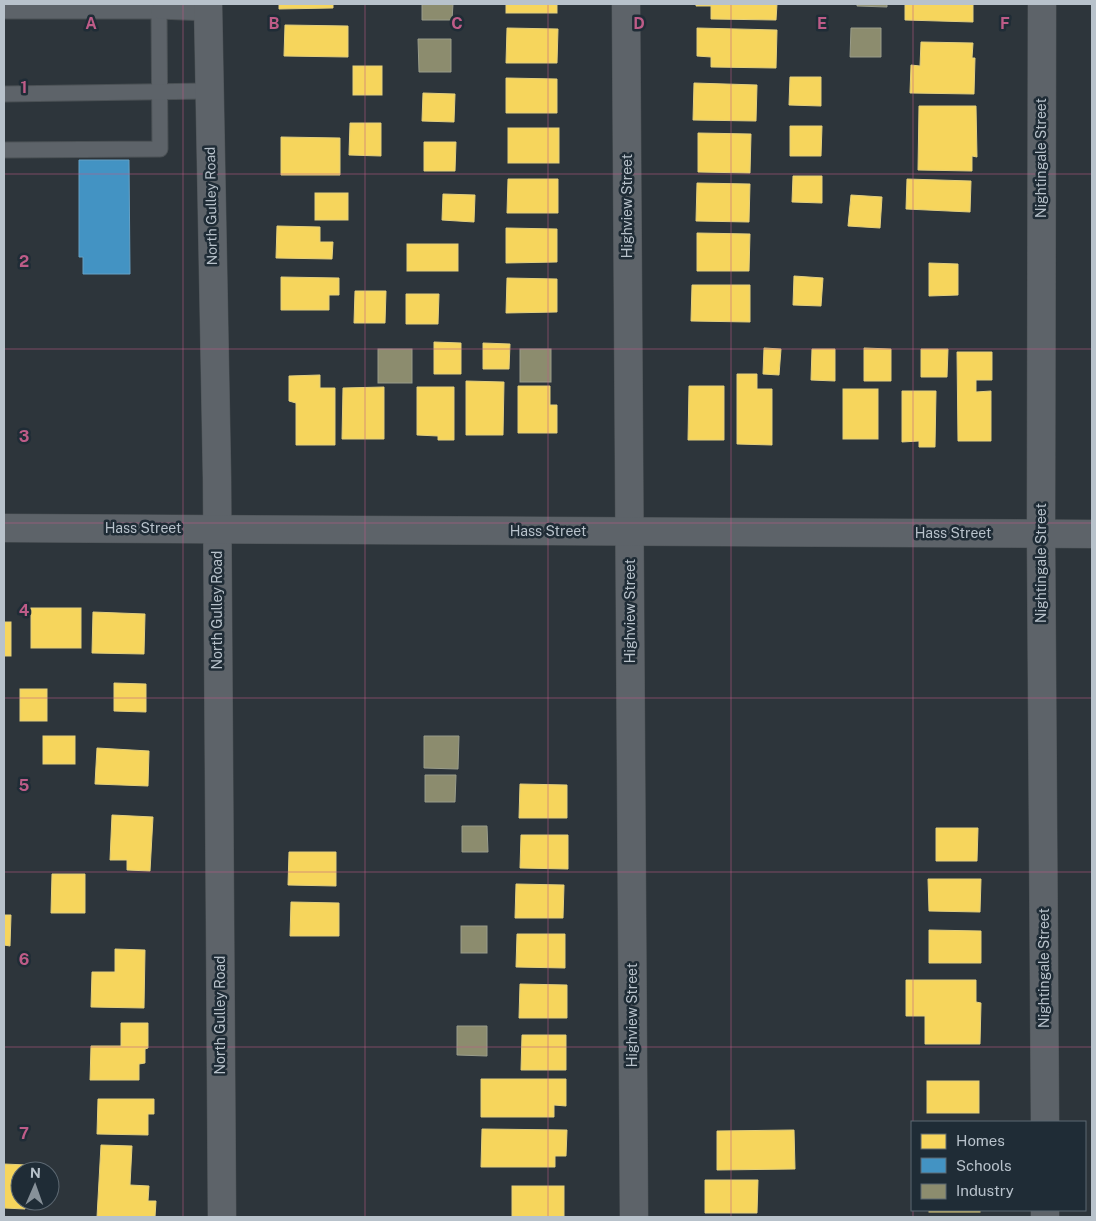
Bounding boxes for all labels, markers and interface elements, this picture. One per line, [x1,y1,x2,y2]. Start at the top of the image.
text: A [85,14,97,33]
text: B [269,14,280,33]
text: C [451,14,463,33]
text: D [633,14,645,33]
text: E [817,14,827,33]
text: F [1000,14,1010,33]
text: 1 [21,78,27,97]
street label: Nightingale Street [1033,98,1049,218]
street label: North Gulley Road [202,146,220,266]
street label: Highview Street [619,154,635,258]
text: 2 [19,252,29,271]
text: 3 [19,427,29,446]
street label: Nightingale Street [1033,503,1049,623]
street label: Hass Street [105,520,181,536]
street label: Hass Street [510,523,586,539]
street label: Hass Street [915,525,991,541]
street label: North Gulley Road [209,551,225,669]
street label: Highview Street [622,559,638,663]
text: 4 [19,601,30,620]
text: 5 [19,776,30,795]
street label: Nightingale Street [1036,908,1052,1028]
text: 6 [19,950,29,969]
street label: North Gulley Road [212,956,228,1074]
street label: Highview Street [624,963,640,1067]
legend [911,1121,1086,1211]
text: 7 [19,1124,29,1143]
text: Homes [956,1132,1005,1149]
text: Schools [956,1157,1012,1174]
north arrow [10,1161,60,1211]
text: N [30,1165,41,1181]
text: Industry [956,1182,1014,1199]

